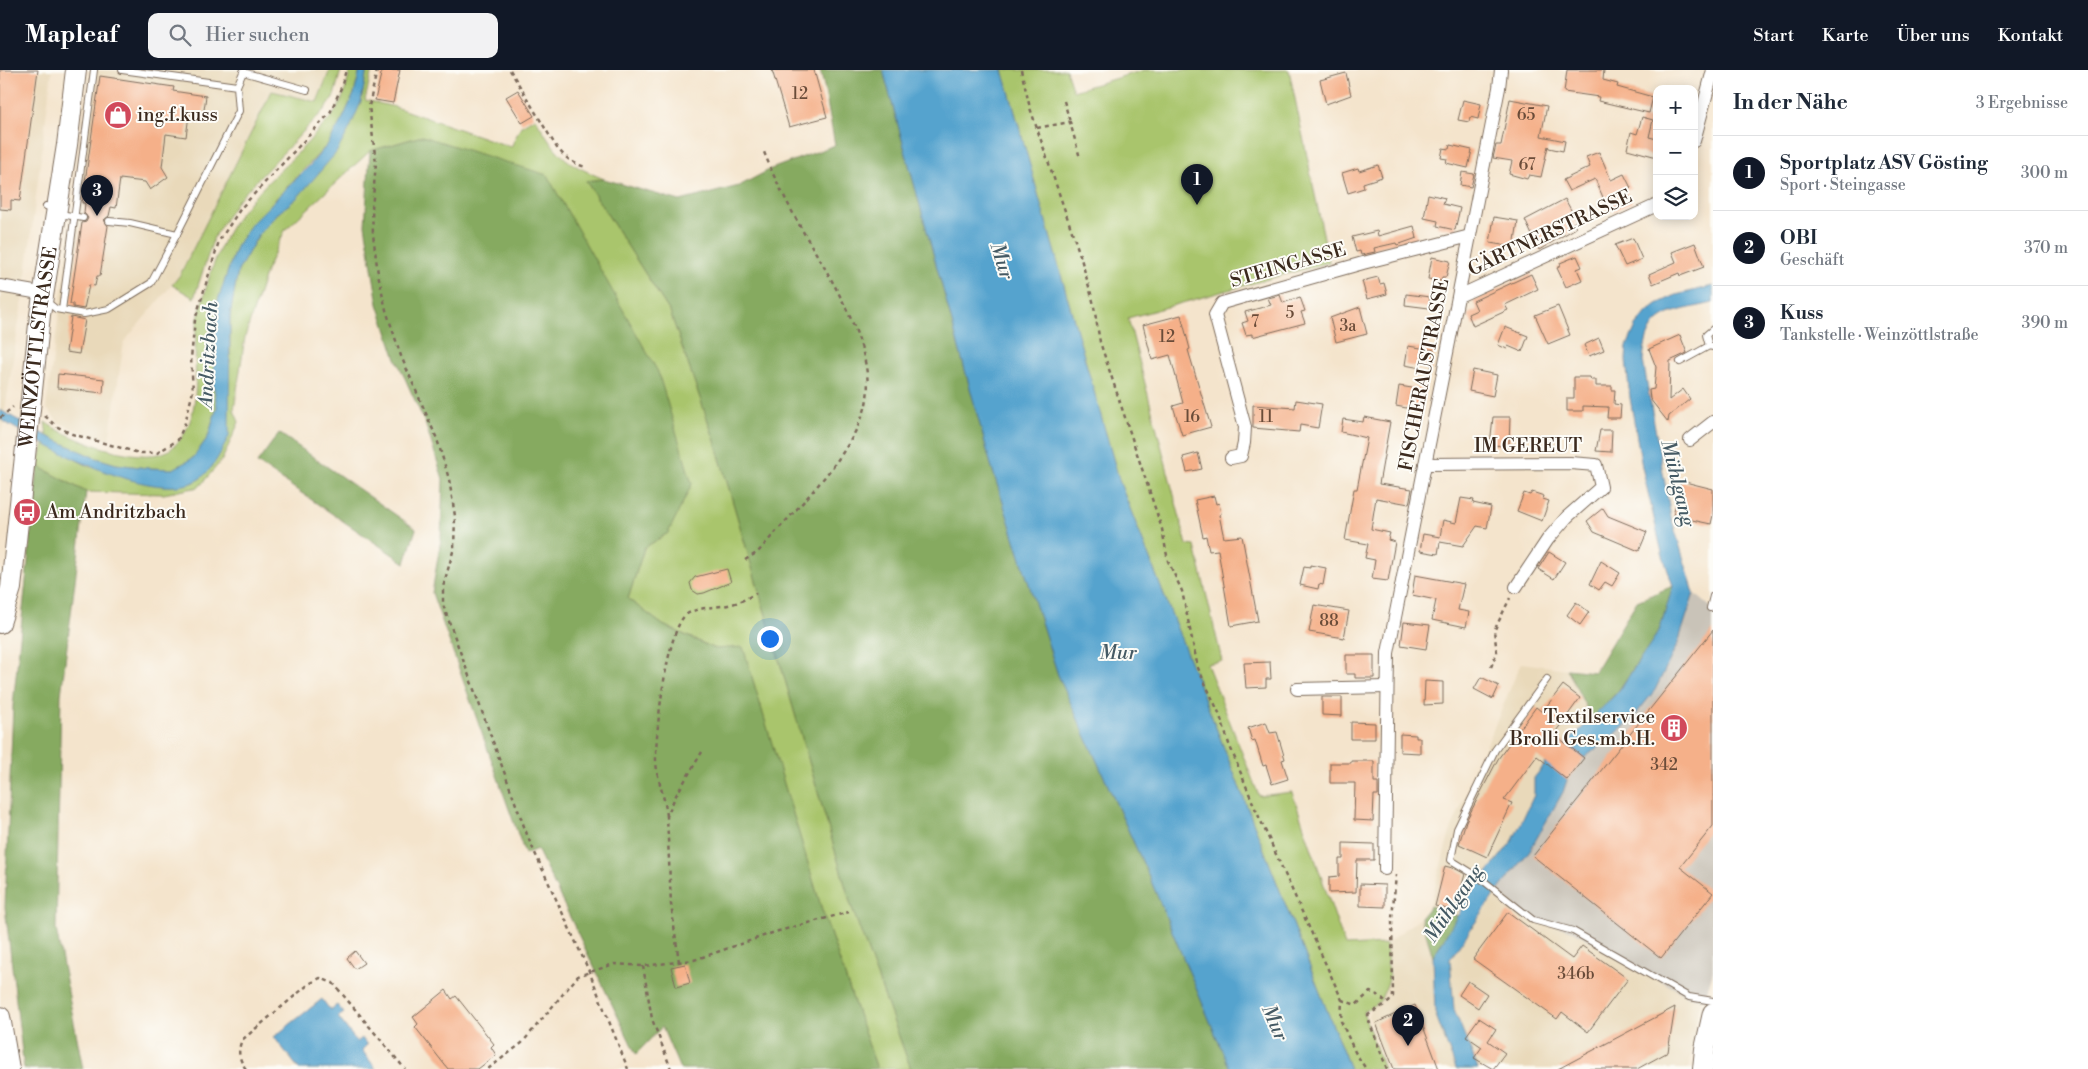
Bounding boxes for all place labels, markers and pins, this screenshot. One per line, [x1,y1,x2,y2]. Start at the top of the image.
shop icon: ing.f.kuss [103,100,133,130]
place label: ing.f.kuss [137,103,218,127]
pin: 1 [1181,164,1213,205]
pin: 3 [81,175,113,216]
bus stop icon: Am Andritzbach [12,497,42,527]
place label: Am Andritzbach [45,500,186,524]
place label: Textilservice Brolli Ges.m.b.H. [1509,705,1655,751]
building icon: Textilservice Brolli Ges.m.b.H. [1659,713,1689,743]
pin: 2 [1392,1005,1424,1046]

